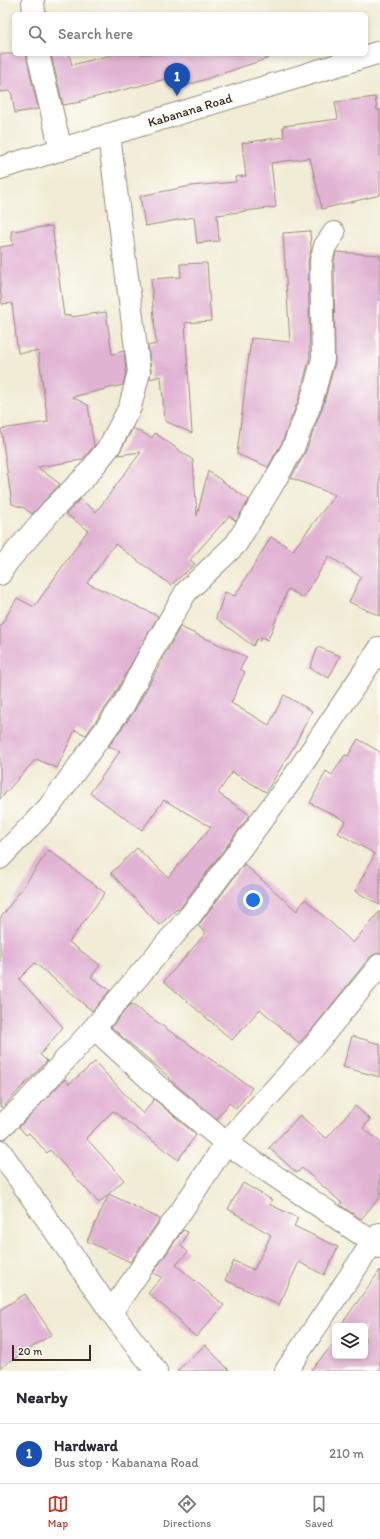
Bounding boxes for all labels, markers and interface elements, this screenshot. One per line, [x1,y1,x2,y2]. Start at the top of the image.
search box [12,12,368,56]
icon: search [26,23,48,45]
text: Search here [58,25,133,43]
pin: 1 [164,63,190,96]
street label: Kabanana Road [146,90,234,130]
your location [243,890,263,910]
map controls [332,1323,368,1359]
button: layers [332,1323,368,1359]
scale bar [12,1343,91,1362]
text: 20 m [18,1345,42,1358]
text: Nearby [16,1387,68,1407]
text: Hardward [54,1437,118,1455]
text: 1 [26,1446,32,1461]
text: 210 m [329,1446,364,1461]
text: Bus stop · Kabanana Road [54,1455,199,1470]
tab: Map [47,1493,69,1530]
tab: Directions [163,1493,211,1530]
tab: Saved [305,1493,333,1530]

